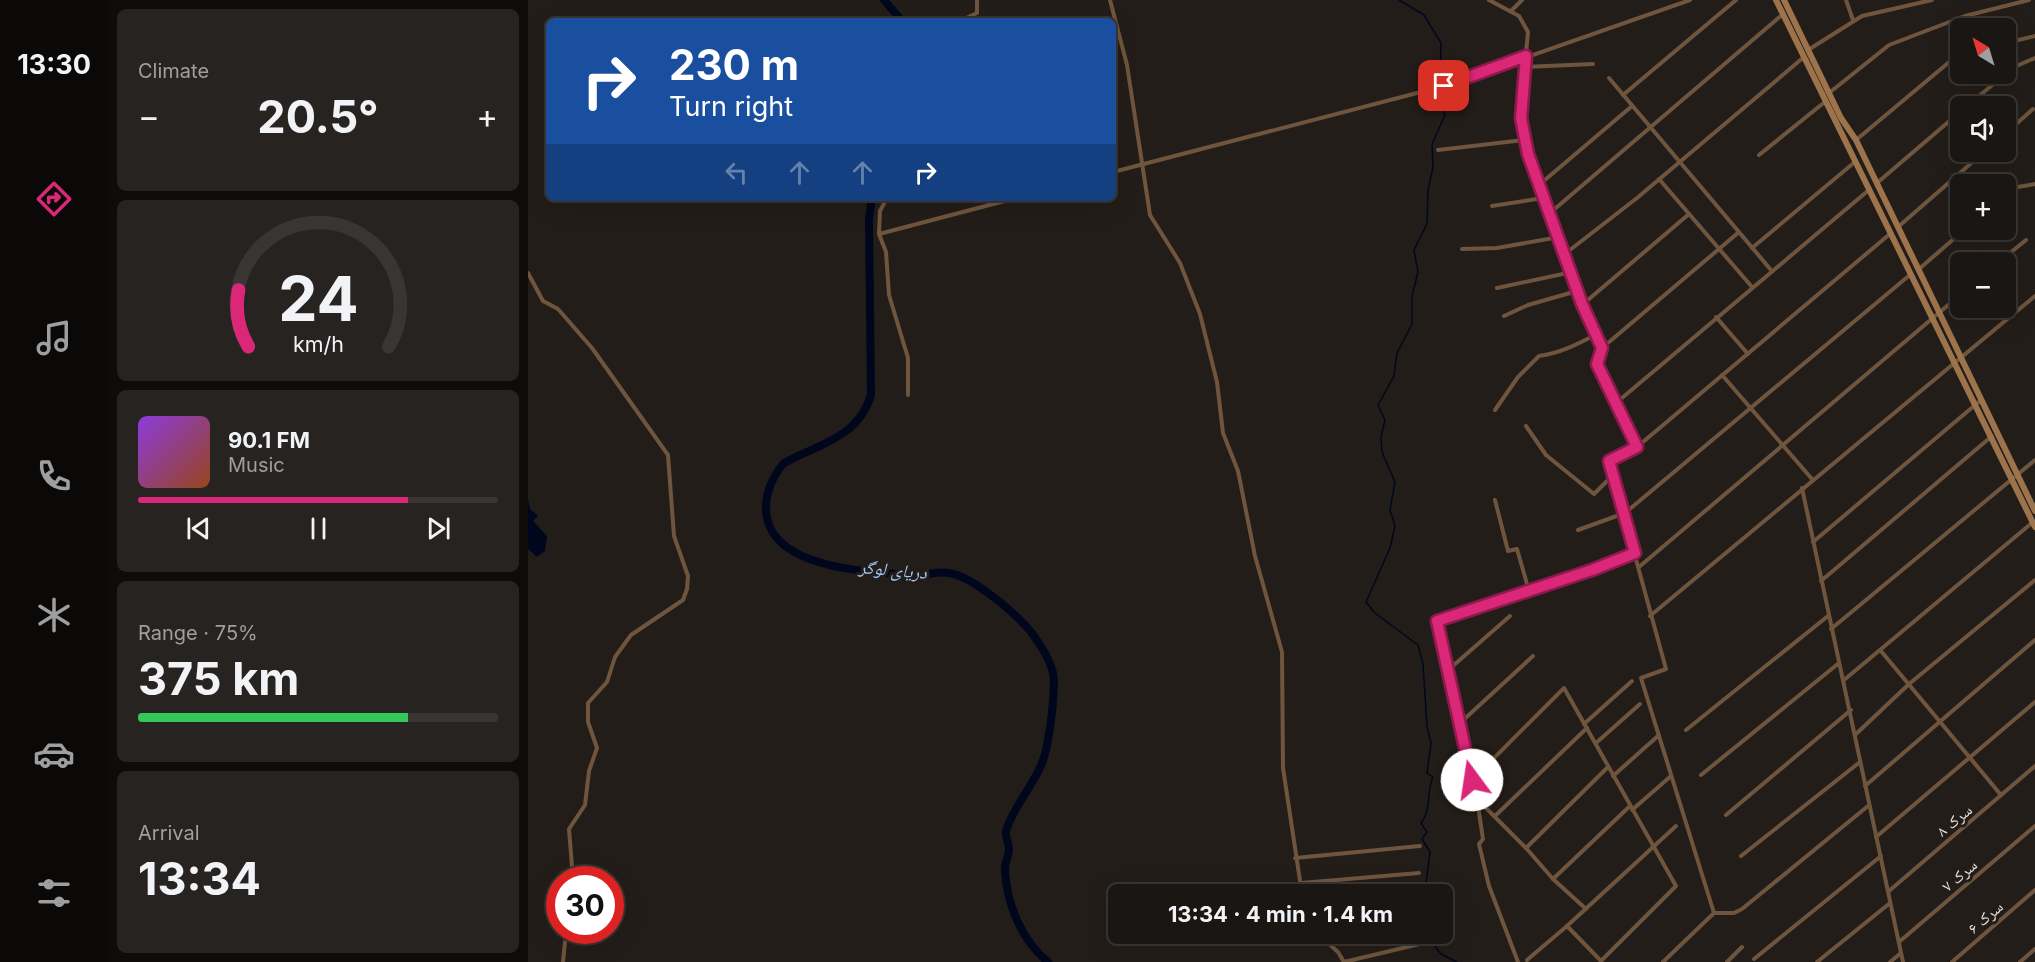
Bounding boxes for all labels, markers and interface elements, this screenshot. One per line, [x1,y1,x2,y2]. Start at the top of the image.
north arrow [1950,18,2016,84]
map controls [1950,18,2016,318]
text: 230 m [669,39,799,90]
icon: right [570,42,648,120]
text: 13:30 [17,48,91,81]
text: Climate [138,59,209,83]
pin [1418,60,1469,111]
icon: arrive [1427,69,1460,102]
text: 20.5° [257,89,379,144]
text: Turn right [669,90,793,123]
text: − [138,96,160,136]
text: + [476,96,498,136]
button: sound [1950,96,2016,162]
icon: left [720,156,753,189]
icon: ahead [783,156,816,189]
icon: ahead [846,156,879,189]
icon: right [909,156,942,189]
button: + [1950,174,2016,240]
icon: directions [33,178,75,220]
button: − [1950,252,2016,318]
text: 24 [278,262,358,337]
icon: music [33,317,75,359]
text: km/h [293,332,343,358]
text: 90.1 FM [228,427,310,453]
text: Music [228,453,285,477]
icon: phone [33,455,75,497]
icon: previous [182,512,215,545]
icon: pause [302,512,335,545]
icon: next [422,512,455,545]
water label: دریای لوگر [856,556,929,584]
icon: climate [33,594,75,636]
text: Range · 75% [138,621,258,645]
text: 375 km [138,651,299,706]
icon: car [33,733,75,775]
position arrow [1440,748,1504,812]
street label: سرک ۸ [1932,799,1976,841]
text: Arrival [138,821,200,845]
text: 13:34 [138,851,261,906]
street label: سرک ۷ [1937,854,1981,896]
speed limit sign: 30 [546,866,624,944]
icon: filters [33,872,75,914]
street label: سرک ۶ [1963,896,2007,938]
text: 13:34 · 4 min · 1.4 km [1168,901,1393,927]

